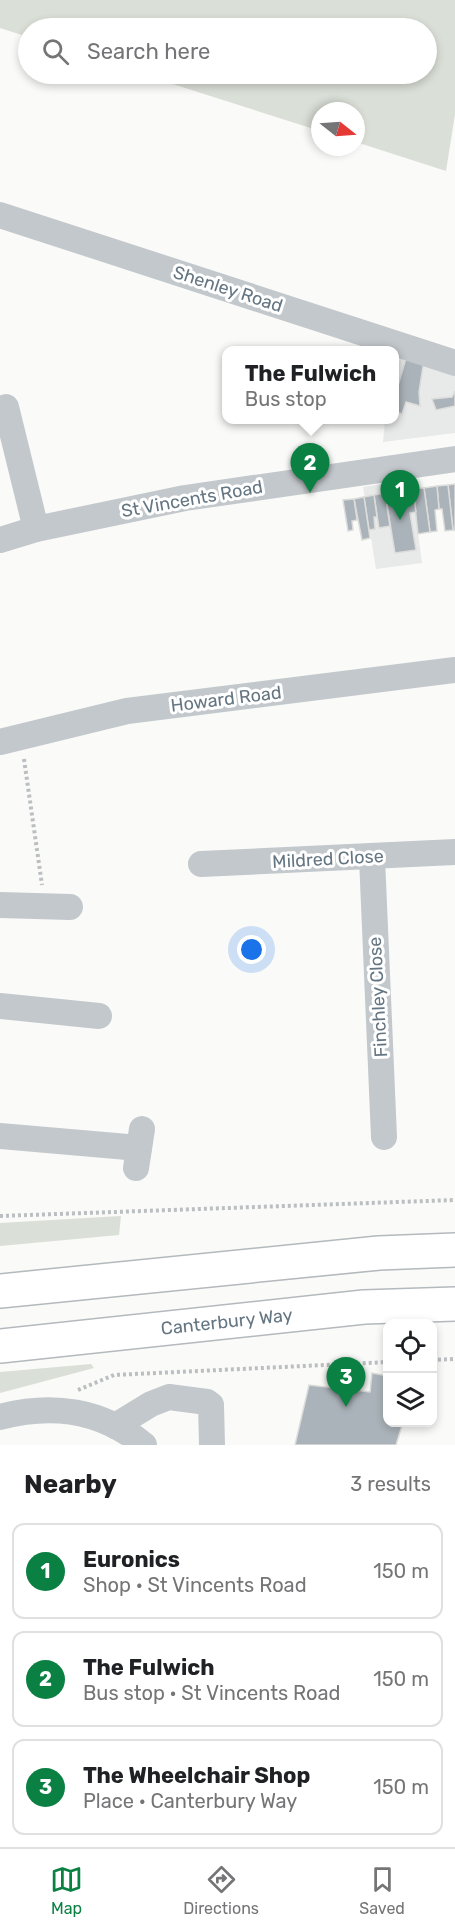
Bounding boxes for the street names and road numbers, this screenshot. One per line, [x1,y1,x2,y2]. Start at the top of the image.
street label: Shenley Road [170,261,286,317]
street label: St Vincents Road [120,476,264,522]
street label: Howard Road [169,681,283,717]
street label: Mildred Close [272,845,384,873]
street label: Finchley Close [364,936,392,1058]
street label: Canterbury Way [160,1304,294,1340]

